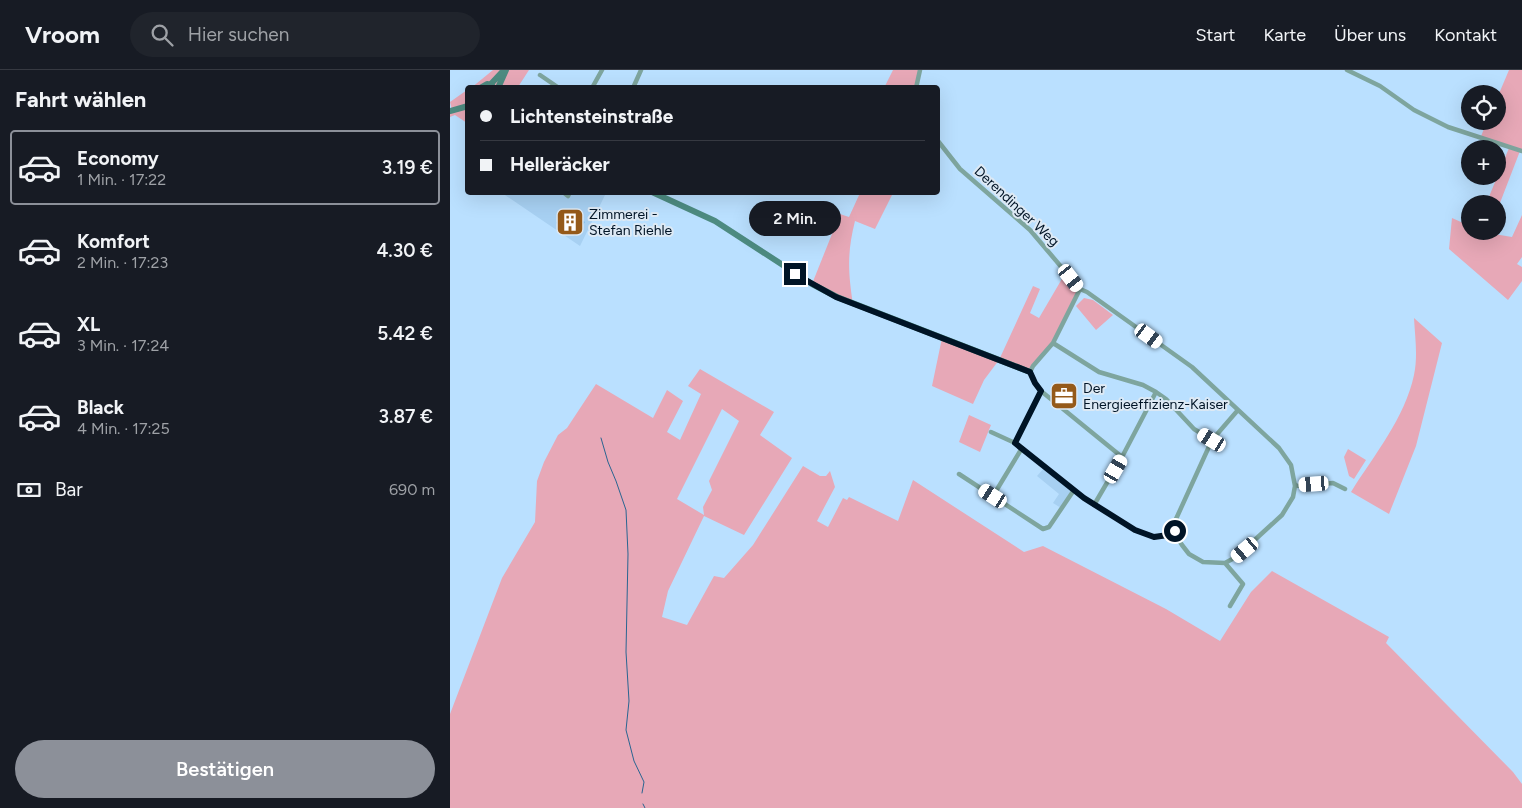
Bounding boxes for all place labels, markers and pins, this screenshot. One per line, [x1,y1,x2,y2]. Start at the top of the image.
place label: Zimmerei - Stefan Riehle [589,206,673,239]
building icon: Zimmerei - Stefan Riehle [555,207,585,237]
place label: Der Energieeffizienz-Kaiser [1083,380,1228,413]
office icon: Der Energieeffizienz-Kaiser [1049,381,1079,411]

